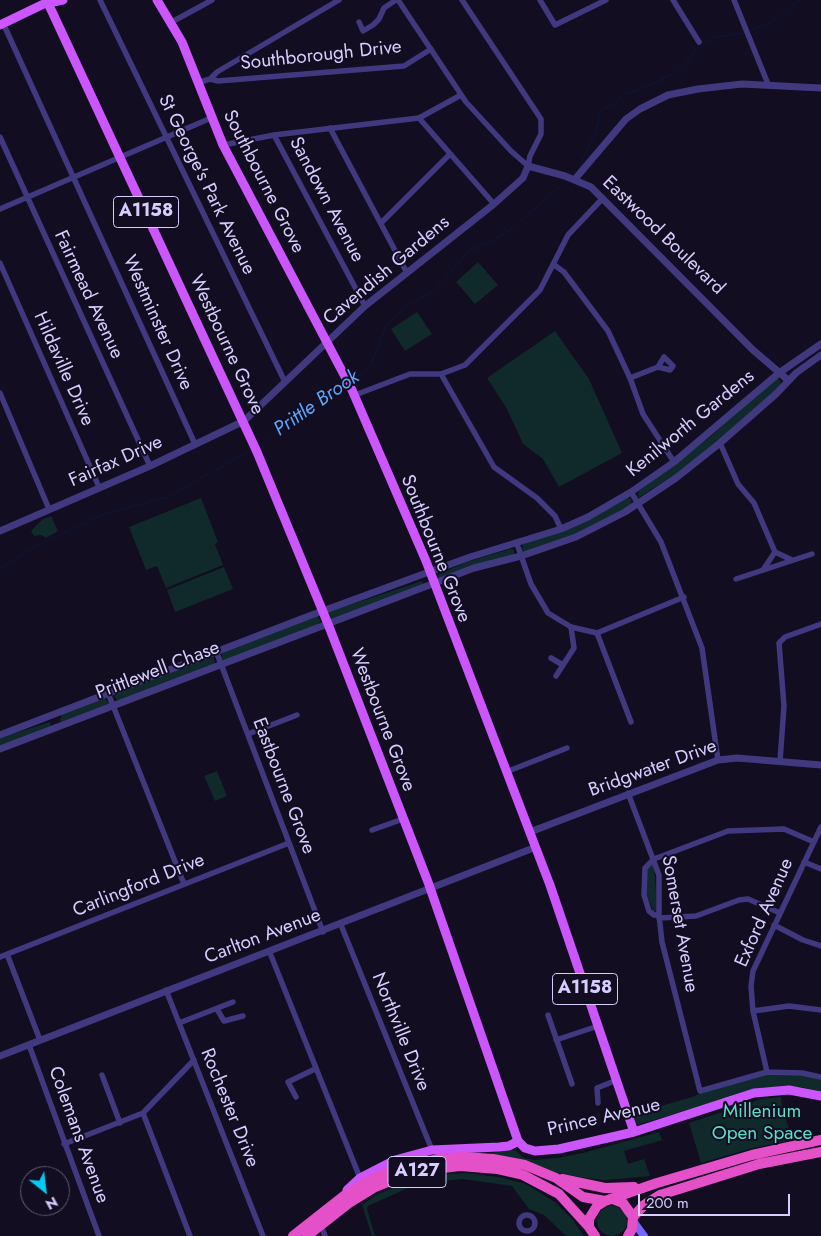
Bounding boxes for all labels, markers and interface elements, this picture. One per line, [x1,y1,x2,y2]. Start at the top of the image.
street label: Southborough Drive [239,36,403,76]
street label: St George's Park Avenue [152,91,260,279]
street label: Southbourne Grove [217,107,309,257]
street label: Sandown Avenue [283,134,369,266]
street label: Eastwood Boulevard [597,172,729,300]
road number: A1158 [114,196,178,228]
street label: Cavendish Gardens [319,212,455,330]
street label: Fairmead Avenue [48,227,128,363]
street label: Westminster Drive [117,252,197,394]
street label: Westbourne Grove [184,272,268,418]
street label: Hildaville Drive [28,308,98,430]
water label: Prittle Brook [270,366,364,442]
street label: Kenilworth Gardens [623,366,759,482]
street label: Fairfax Drive [66,431,166,493]
street label: Southbourne Grove [395,472,475,626]
street label: Prittlewell Chase [93,637,223,705]
street label: Westbourne Grove [344,645,420,795]
street label: Eastbourne Grove [247,715,319,857]
street label: Bridgwater Drive [586,735,720,803]
street label: Carlingford Drive [70,849,208,923]
street label: Somerset Avenue [656,854,702,994]
street label: Exford Avenue [731,855,799,971]
street label: Carlton Avenue [202,904,324,970]
street label: Northville Drive [366,969,434,1095]
road number: A1158 [552,974,618,1004]
street label: Rochester Drive [195,1045,263,1171]
street label: Colemans Avenue [43,1063,113,1207]
street label: Prince Avenue [545,1094,663,1142]
park label: Millenium Open Space [712,1101,812,1145]
road number: A127 [388,1156,446,1188]
north arrow [20,1166,70,1216]
scale bar [641,1184,794,1216]
text: N [42,1192,62,1215]
text: 200 m [646,1192,689,1214]

